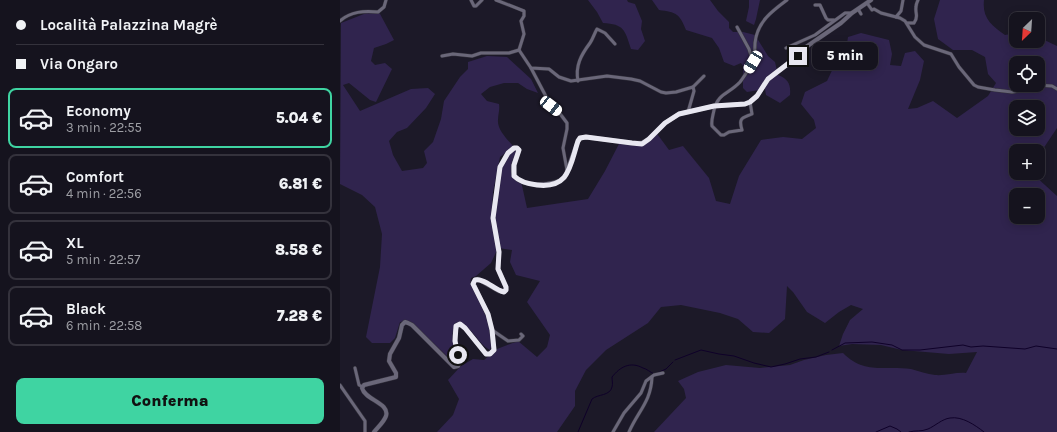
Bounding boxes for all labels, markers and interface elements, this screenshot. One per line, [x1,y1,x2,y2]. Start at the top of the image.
north arrow [1009,12,1045,48]
map controls [1009,12,1045,224]
text: Località Palazzina Magrè [40,16,218,34]
callout: 5 min [812,42,878,70]
route end [789,47,807,65]
text: 5 min [827,48,863,63]
car [742,49,764,75]
text: Via Ongaro [40,55,118,73]
button: locate [1009,56,1045,92]
car [538,94,564,118]
icon: car [18,100,54,136]
button: layers [1009,100,1045,136]
text: Economy [66,102,131,120]
text: 5.04 € [276,109,322,127]
text: 3 min · 22:55 [66,120,142,135]
button: + [1009,144,1045,180]
icon: car [18,166,54,202]
text: Comfort [66,168,124,186]
text: 6.81 € [279,175,322,193]
text: 4 min · 22:56 [66,186,142,201]
button: − [1009,188,1045,224]
icon: car [18,232,54,268]
text: XL [66,234,84,252]
text: 8.58 € [275,241,322,259]
text: 5 min · 22:57 [66,252,140,267]
icon: car [18,298,54,334]
text: Black [66,300,106,318]
text: 7.28 € [277,307,322,325]
text: 6 min · 22:58 [66,318,142,333]
route start [449,346,467,364]
button: Conferma [16,378,324,424]

